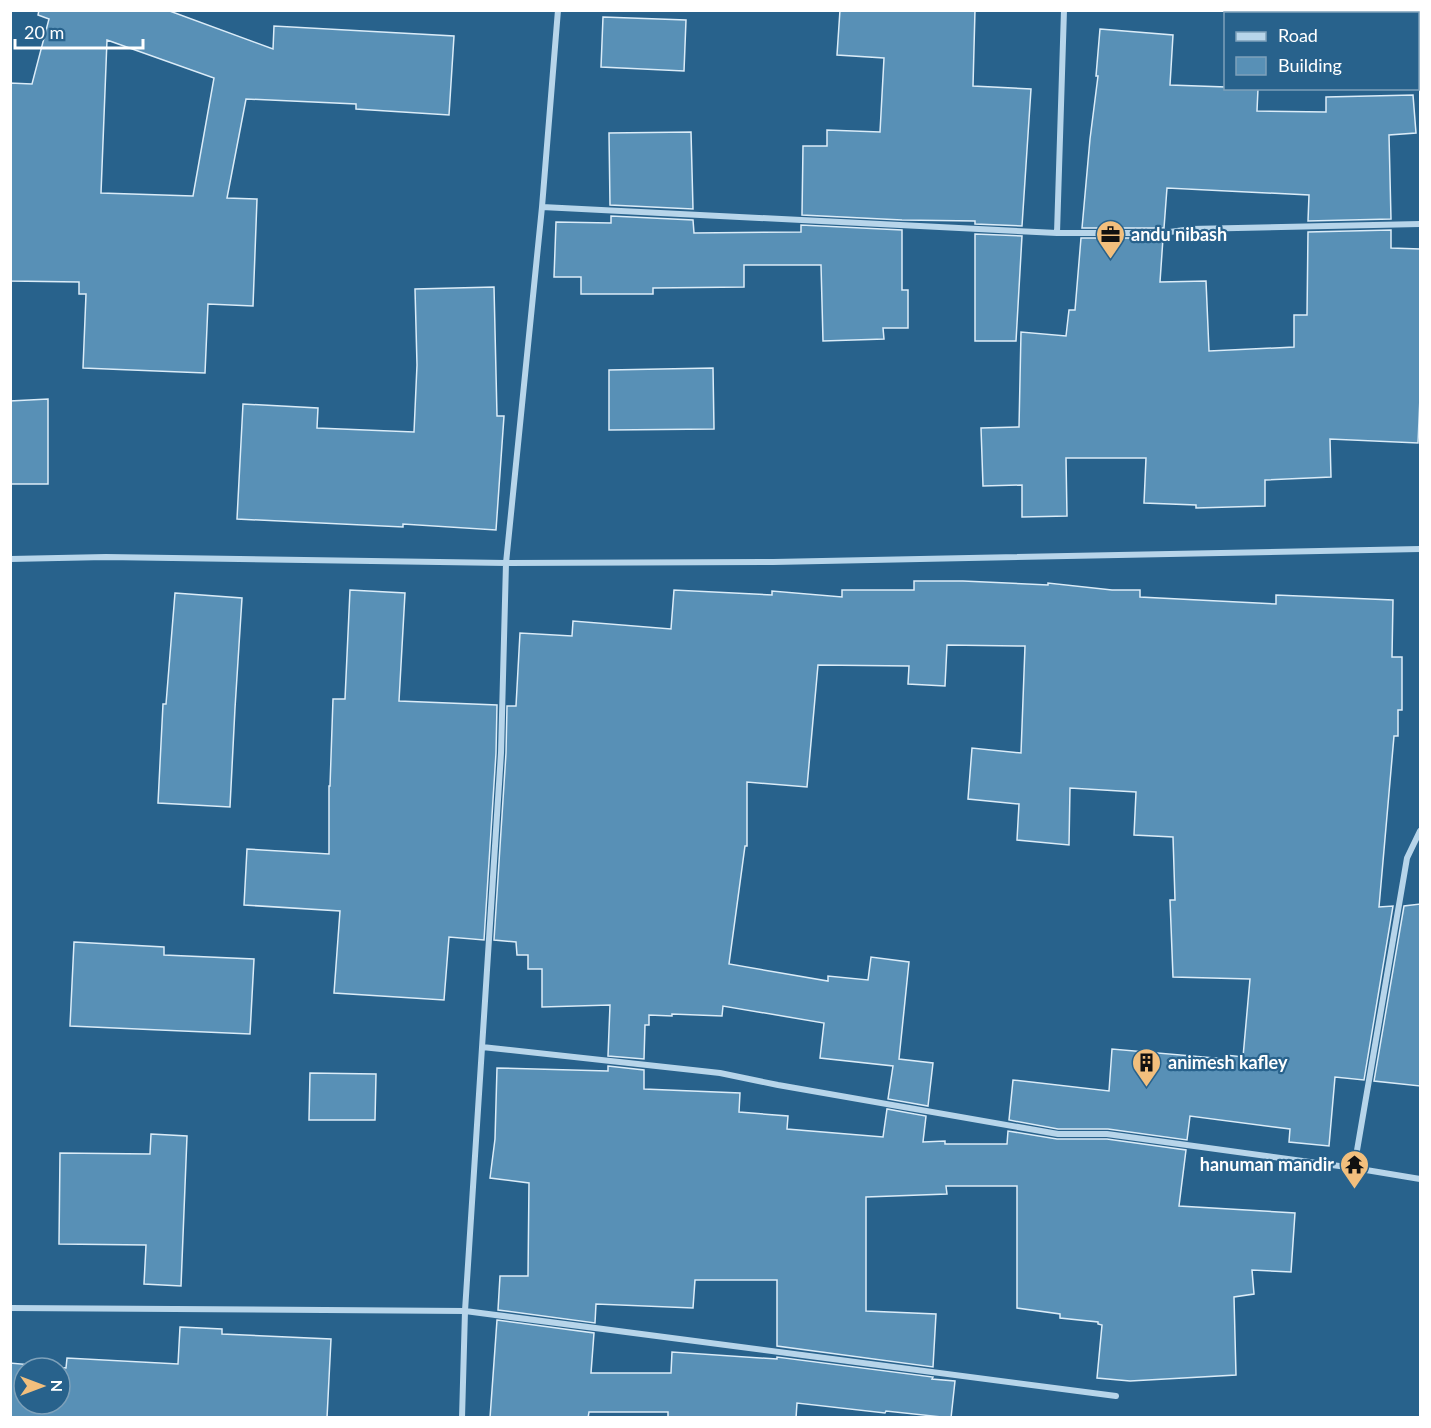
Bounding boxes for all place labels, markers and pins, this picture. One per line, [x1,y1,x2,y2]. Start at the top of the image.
office icon: andu nibash [1094,218,1126,260]
place label: andu nibash [1131,223,1227,245]
building icon: animesh kafley [1131,1046,1163,1088]
place label: animesh kafley [1168,1051,1288,1073]
temple icon: hanuman mandir [1339,1148,1371,1190]
place label: hanuman mandir [1200,1153,1334,1175]

